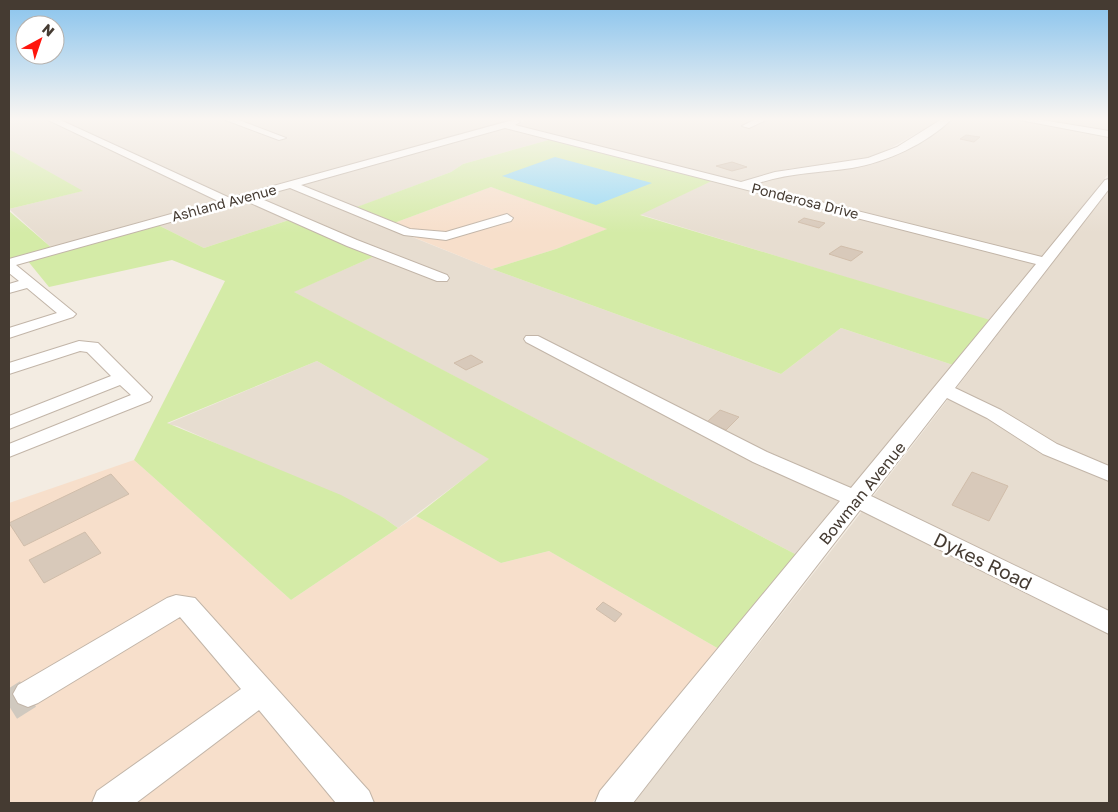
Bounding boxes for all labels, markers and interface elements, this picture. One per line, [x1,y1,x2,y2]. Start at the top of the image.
north arrow [15,15,65,65]
text: N [39,20,58,40]
street label: Ponderosa Drive [750,179,861,222]
street label: Ashland Avenue [170,180,278,225]
street label: Bowman Avenue [814,437,910,549]
street label: Dykes Road [930,527,1036,594]

